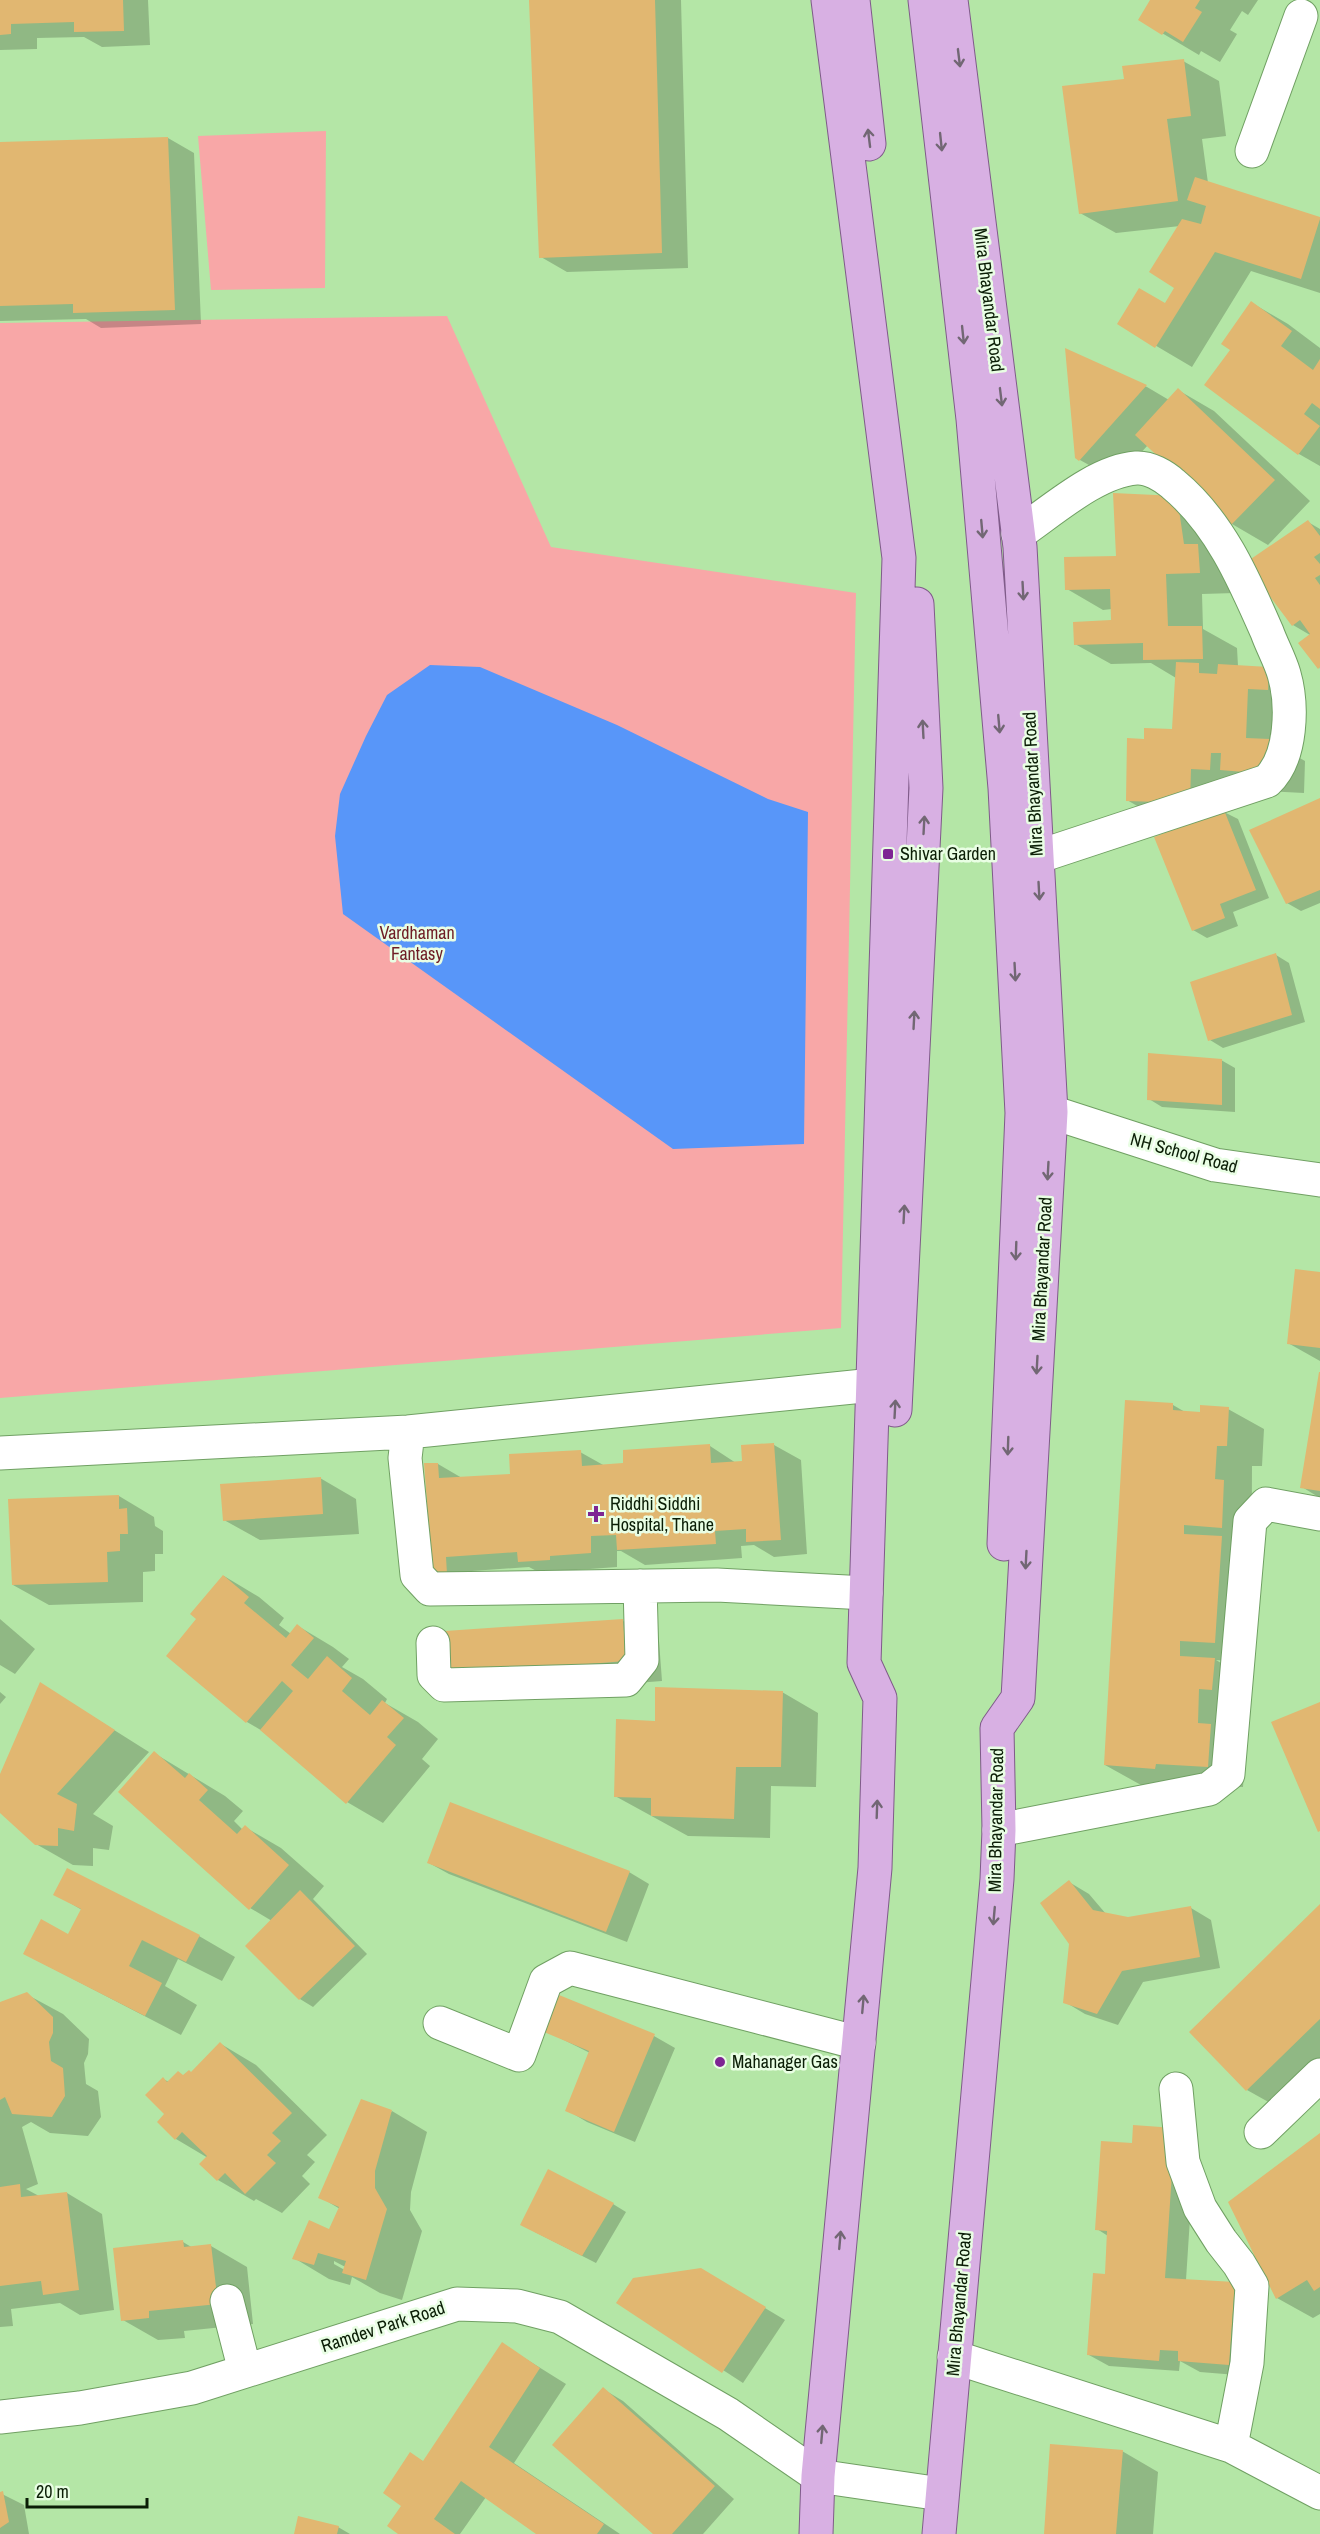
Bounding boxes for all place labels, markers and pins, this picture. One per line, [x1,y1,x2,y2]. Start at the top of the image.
place label: Shivar Garden [900,841,996,866]
marker: Shivar Garden [881,847,895,861]
place label: Riddhi Siddhi Hospital, Thane [610,1491,714,1537]
marker: Riddhi Siddhi Hospital, Thane [587,1505,605,1523]
place label: Mahanager Gas [732,2049,838,2074]
marker: Mahanager Gas [713,2055,727,2069]

